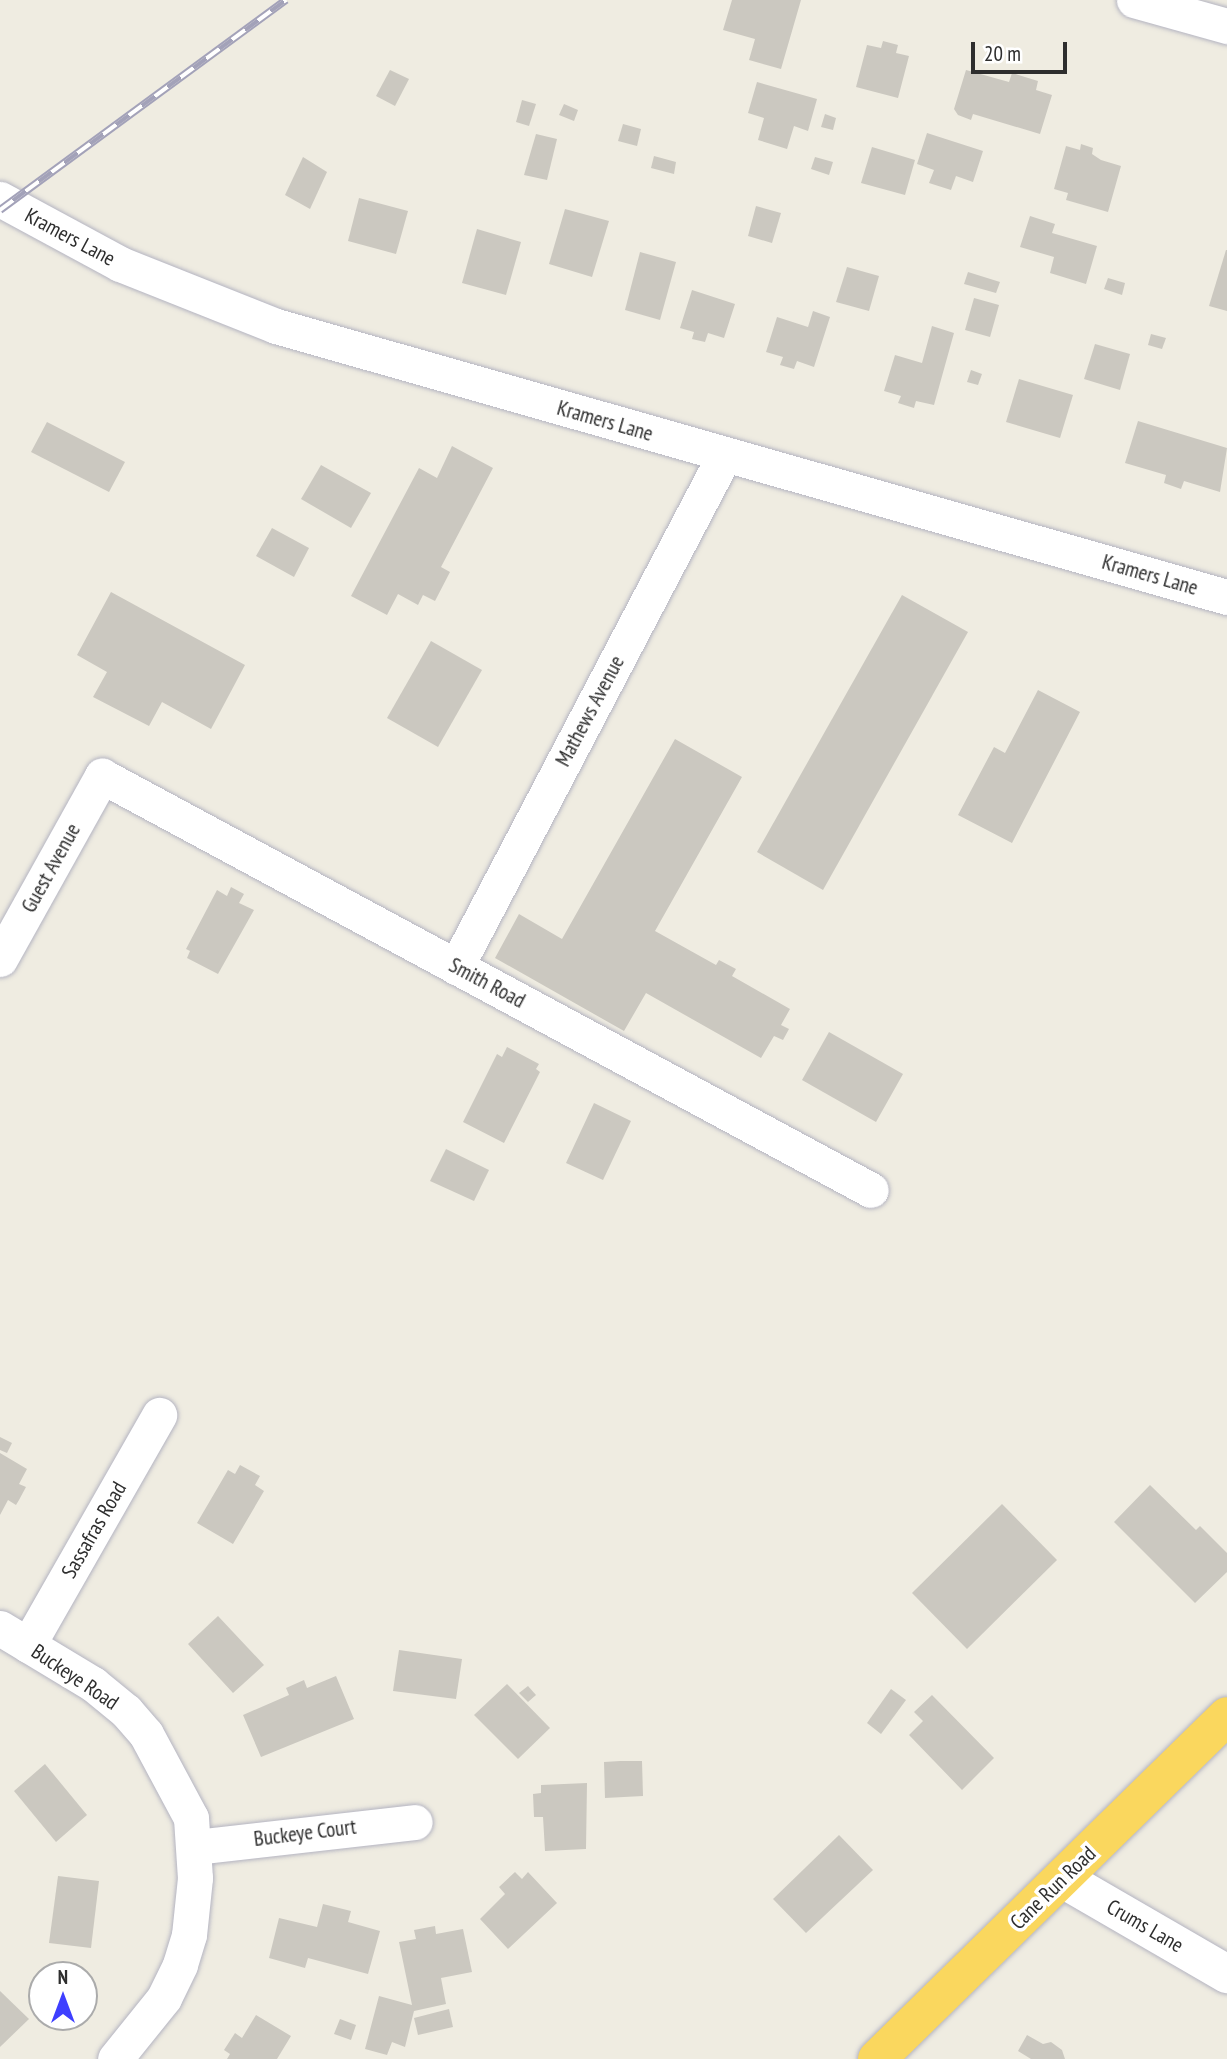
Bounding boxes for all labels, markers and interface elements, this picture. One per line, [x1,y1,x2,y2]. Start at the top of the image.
scale bar [975,28,1071,72]
text: 20 m [984,40,1021,67]
street label: Kramers Lane [21,203,119,271]
street label: Kramers Lane [554,395,656,447]
street label: Kramers Lane [1099,549,1201,601]
street label: Mathews Avenue [550,651,630,771]
street label: Guest Avenue [16,819,86,917]
street label: Smith Road [445,953,529,1013]
street label: Sassafras Road [56,1477,132,1583]
street label: Buckeye Road [27,1639,123,1715]
street label: Buckeye Court [252,1814,358,1852]
street label: Cane Run Road [1005,1841,1101,1935]
street label: Crums Lane [1102,1894,1188,1958]
north arrow [28,1961,98,2031]
text: N [58,1965,68,1989]

